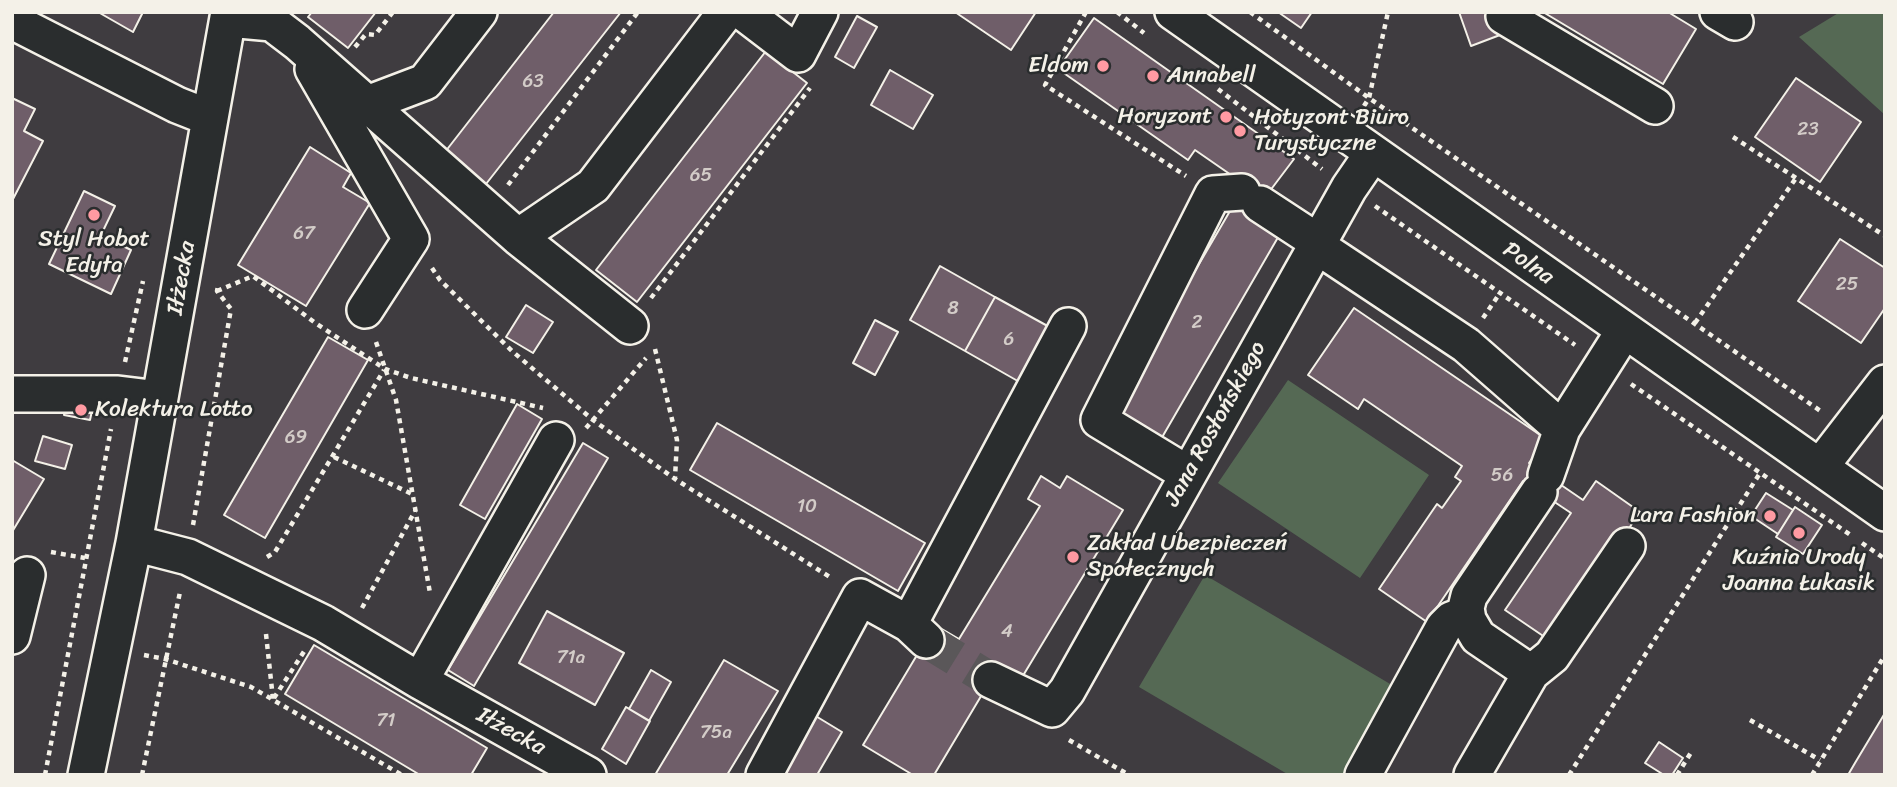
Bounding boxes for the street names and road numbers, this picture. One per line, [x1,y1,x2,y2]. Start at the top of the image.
street label: Polna [1497,237,1559,291]
street label: Iłżecka [162,239,202,317]
street label: Jana Rosłońskiego [1159,337,1273,511]
street label: Iłżecka [472,702,550,762]

